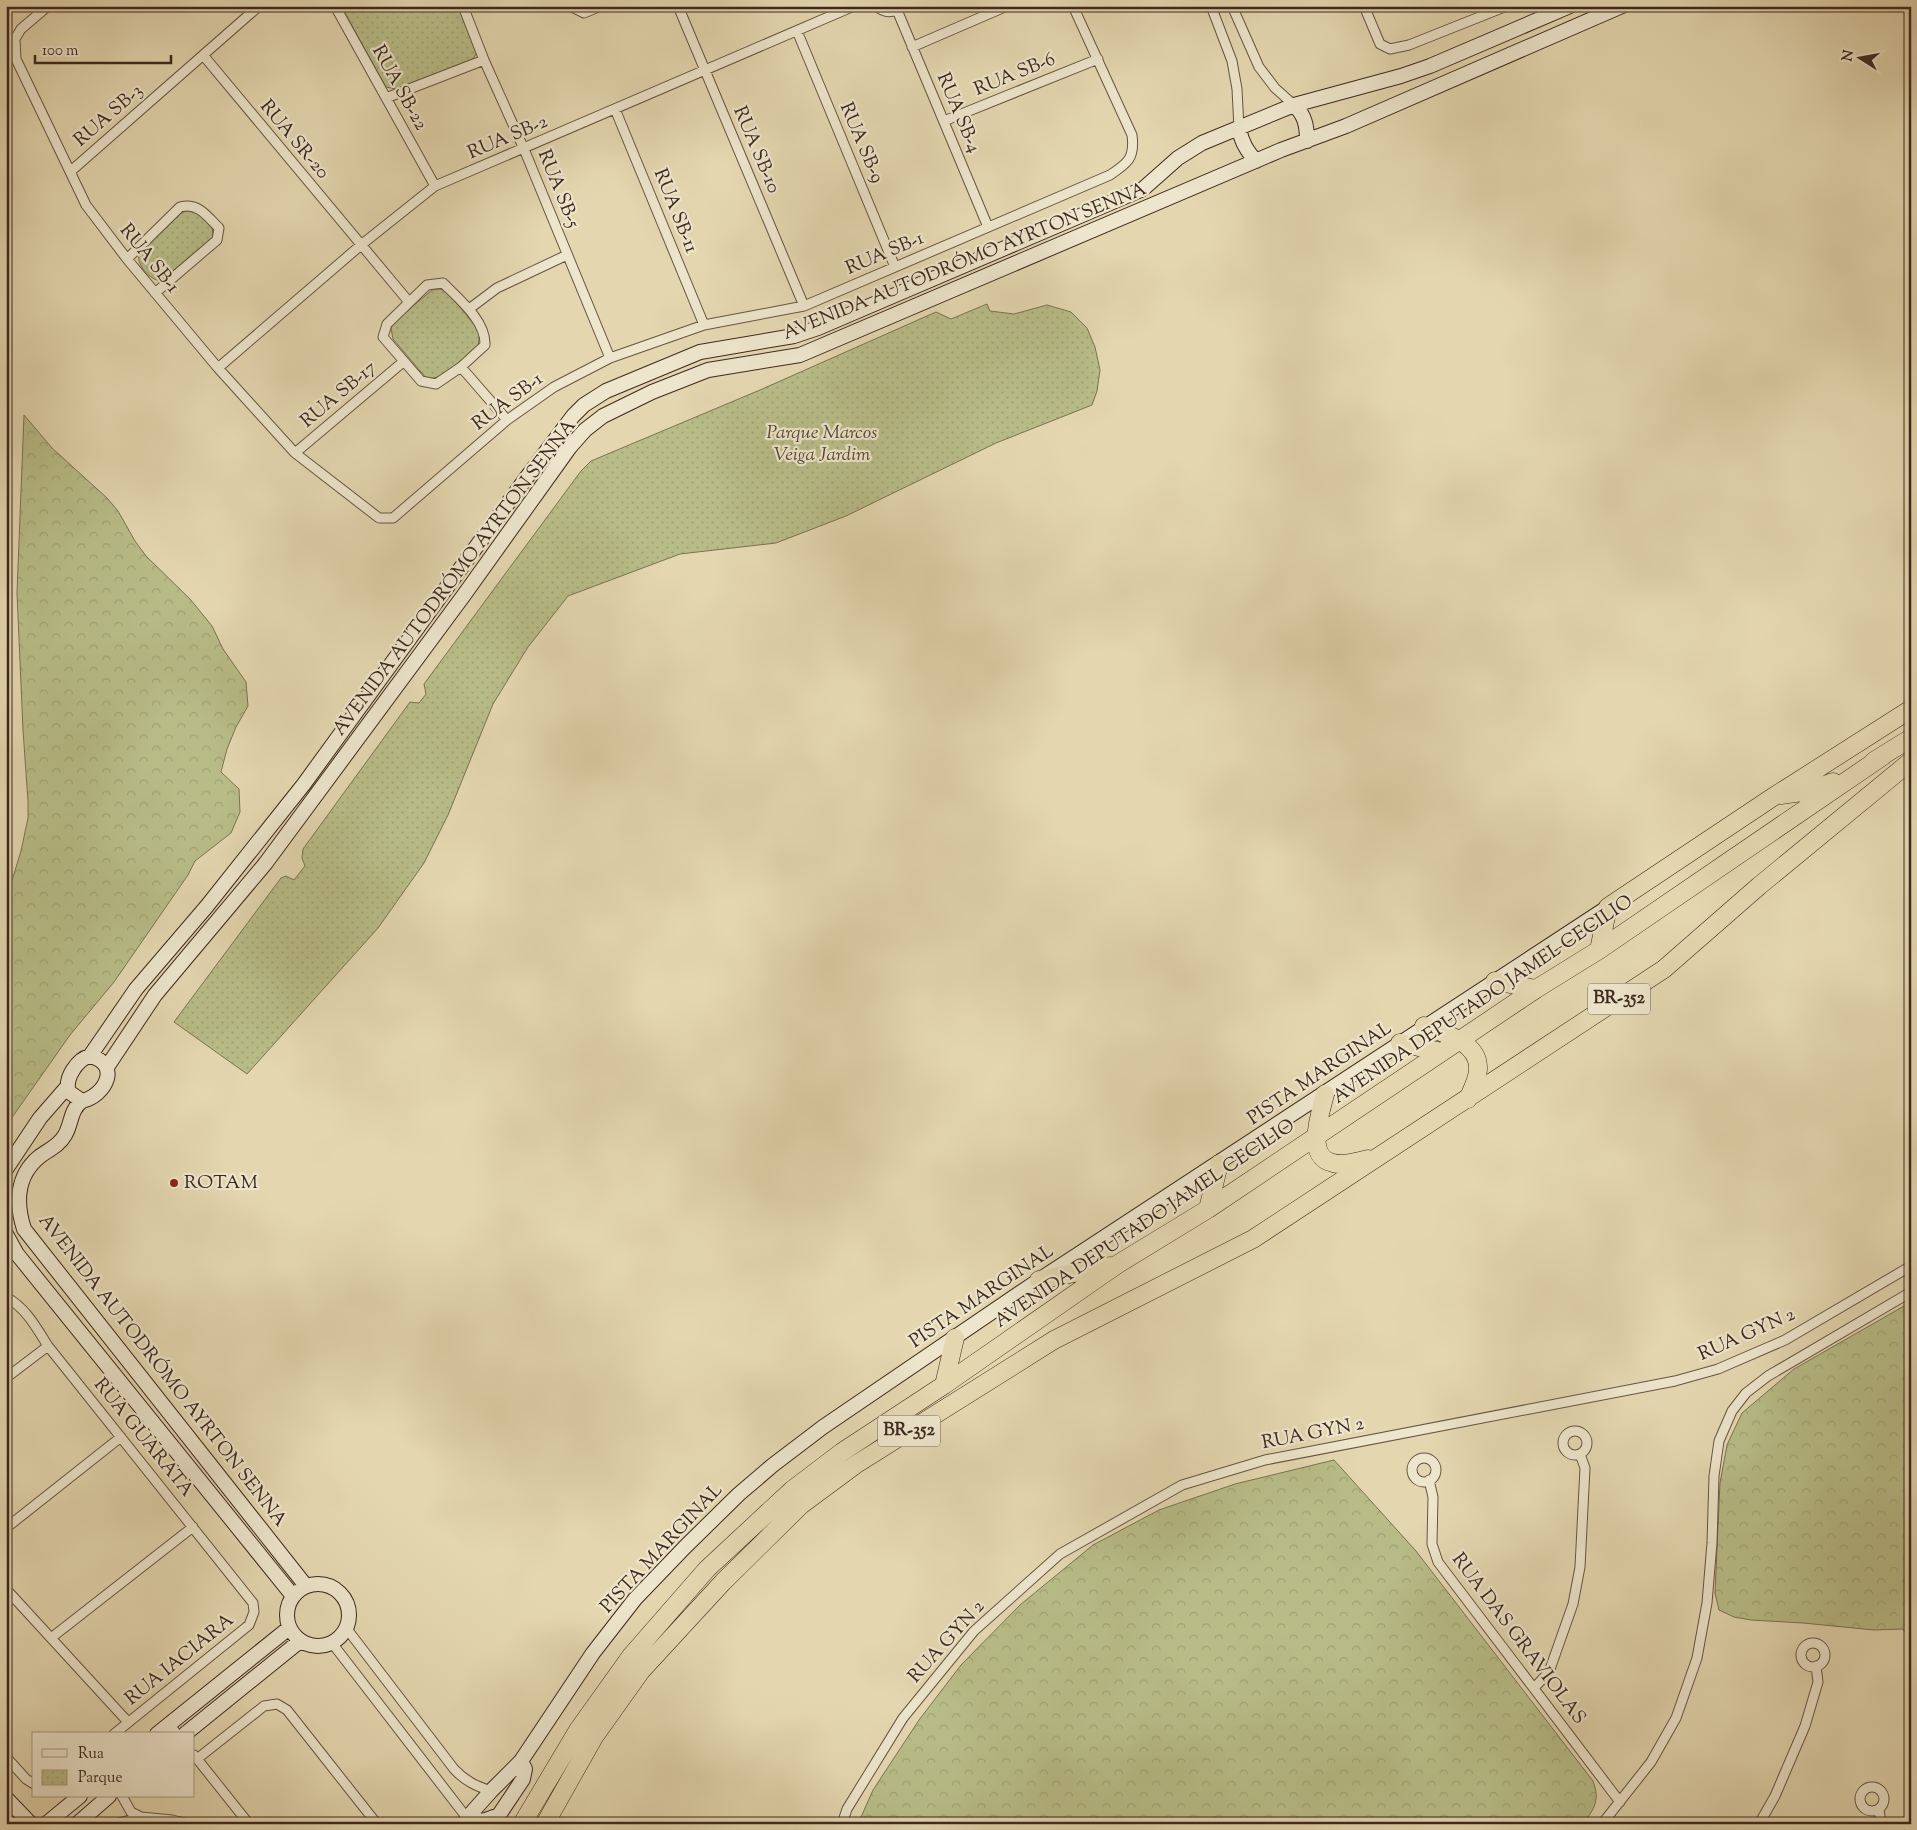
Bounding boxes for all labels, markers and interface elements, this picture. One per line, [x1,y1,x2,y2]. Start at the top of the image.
scale bar [35,32,171,64]
north arrow [1834,32,1884,82]
street label: RUA SB-22 [364,40,434,136]
text: 100 m [42,41,79,62]
street label: RUA SB-6 [970,46,1060,104]
text: N [1838,49,1860,63]
street label: RUA SB-4 [929,69,987,158]
street label: RUA SB-3 [69,78,149,154]
street label: RUA SR-20 [253,95,335,185]
street label: RUA SB-9 [832,98,890,188]
street label: RUA SB-10 [726,102,786,198]
street label: RUA SB-2 [464,109,552,167]
street label: RUA SB-5 [530,146,586,233]
street label: RUA SB-11 [646,165,704,258]
street label: AVENIDA AUTODRÓMO AYRTON SENNA [779,176,1152,348]
street label: RUA SB-1 [113,218,186,300]
street label: RUA SB-1 [842,225,929,283]
street label: RUA SB-17 [295,355,383,435]
street label: RUA SB-1 [467,366,549,438]
street label: AVENIDA AUTODRÓMO AYRTON SENNA [327,414,584,742]
park label: Parque Marcos Veiga Jardim [767,420,877,469]
street label: AVENIDA DEPUTADO JAMEL CECILIO [1327,889,1639,1111]
road number: BR-352 [1588,984,1650,1014]
street label: PISTA MARGINAL [1242,1015,1398,1132]
street label: AVENIDA DEPUTADO JAMEL CECILIO [989,1113,1301,1335]
place label: ROTAM [184,1170,258,1197]
marker: ROTAM [168,1177,180,1189]
street label: AVENIDA AUTODRÓMO AYRTON SENNA [31,1209,293,1534]
street label: PISTA MARGINAL [904,1238,1060,1355]
street label: RUA GYN 2 [1694,1302,1800,1368]
street label: RUA GUARATA [86,1373,200,1504]
street label: RUA GYN 2 [1260,1411,1366,1457]
road number: BR-352 [878,1415,940,1446]
street label: PISTA MARGINAL [595,1478,730,1620]
street label: RUA DAS GRAVIOLAS [1444,1548,1592,1730]
street label: RUA GYN 2 [902,1594,992,1690]
street label: RUA IACIARA [120,1607,241,1712]
legend [32,1732,195,1798]
text: Rua [78,1744,104,1765]
text: Parque [78,1768,122,1789]

